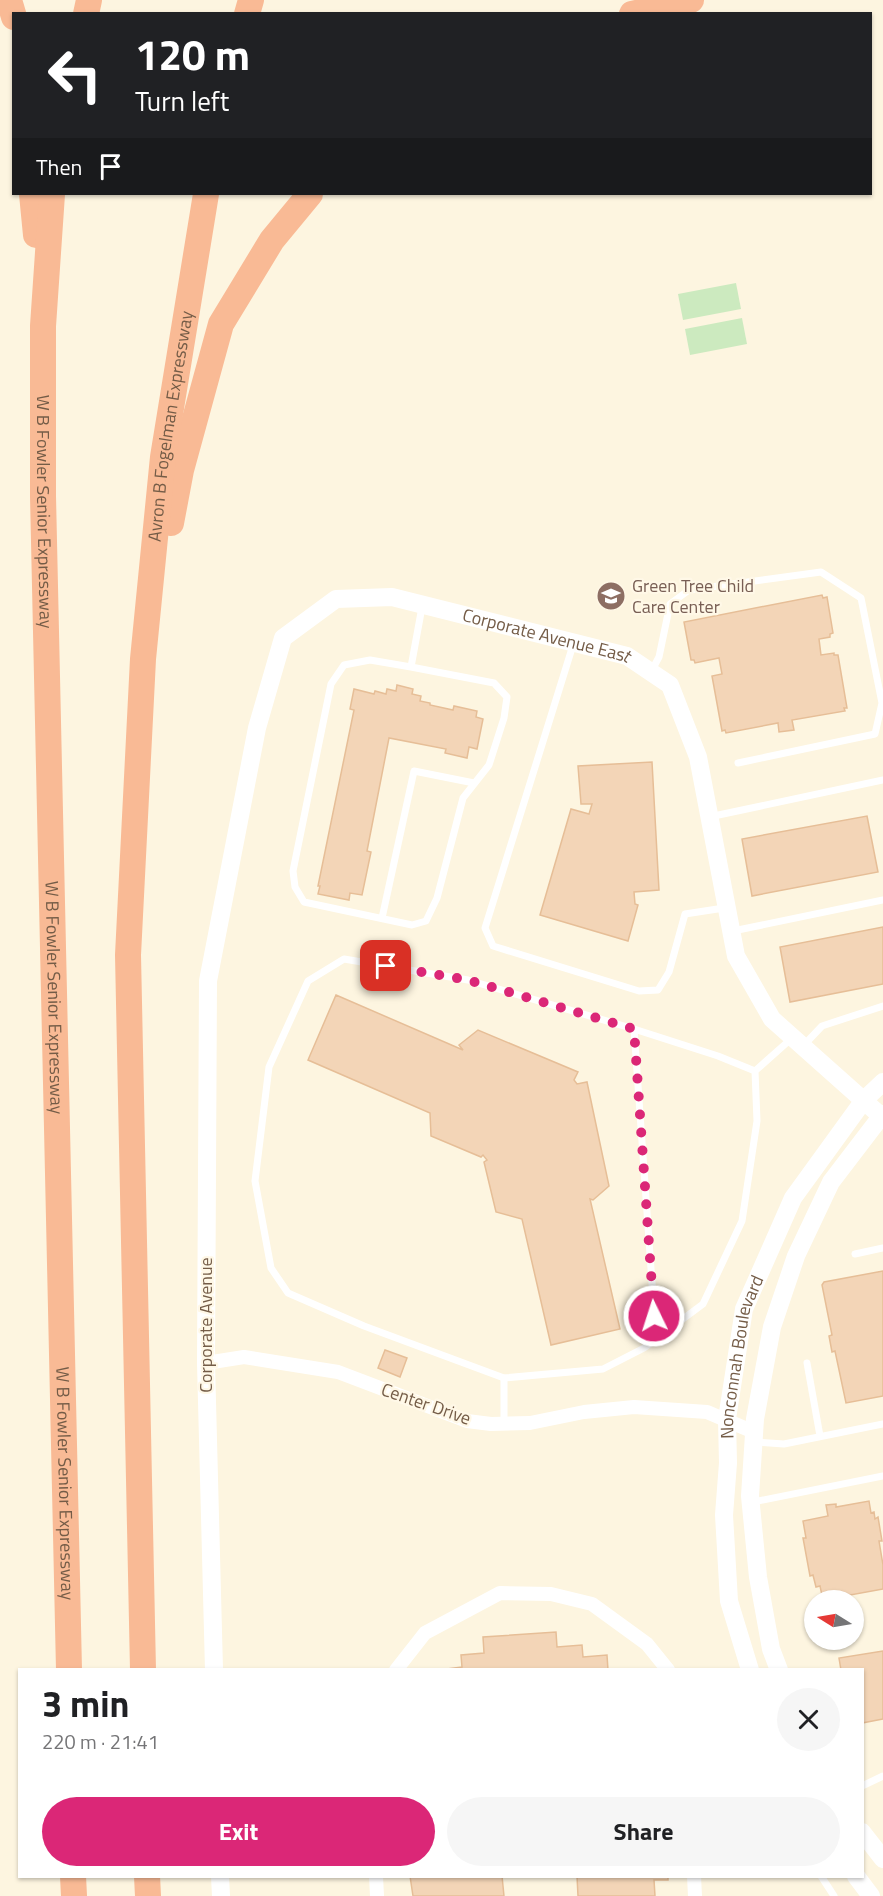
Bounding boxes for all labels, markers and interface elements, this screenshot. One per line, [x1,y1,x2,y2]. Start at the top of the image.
text: 120 m [135,22,250,86]
icon: left [36,36,114,114]
text: Turn left [135,80,229,121]
text: Then [36,150,82,184]
icon: arrive [94,150,127,183]
street label: Avron B Fogelman Expressway [141,308,200,543]
street label: W B Fowler Senior Expressway [30,395,60,629]
place label: Green Tree Child Care Center [632,572,754,620]
school or university icon: Green Tree Child Care Center [595,580,627,612]
street label: Corporate Avenue East [460,601,639,669]
street label: W B Fowler Senior Expressway [39,880,71,1115]
pin [360,940,411,991]
icon: arrive [369,949,402,982]
street label: Corporate Avenue [192,1257,219,1393]
street label: Nonconnah Boulevard [713,1271,770,1439]
position arrow [622,1284,686,1348]
street label: W B Fowler Senior Expressway [49,1366,81,1601]
street label: Center Drive [378,1376,475,1431]
north arrow [804,1590,864,1650]
map controls [804,1590,864,1650]
text: 3 min [42,1676,129,1731]
button: close [777,1688,840,1751]
text: 220 m · 21:41 [42,1726,159,1757]
button: Exit [42,1797,435,1866]
button: Share [447,1797,840,1866]

